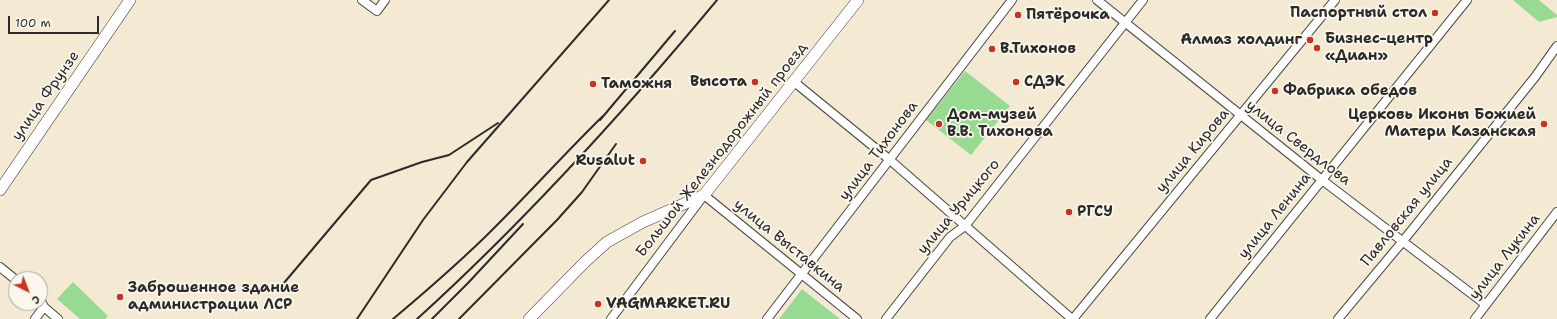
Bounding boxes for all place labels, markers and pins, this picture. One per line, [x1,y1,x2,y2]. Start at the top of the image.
place label: Паспортный стол [1290,4,1427,22]
place label: Пятёрочка [1026,6,1110,24]
marker: Паспортный стол [1430,8,1440,18]
marker: Пятёрочка [1013,10,1023,20]
place label: Бизнес-центр «Диан» [1325,30,1433,65]
place label: Алмаз холдинг [1180,31,1302,49]
marker: Алмаз холдинг [1305,35,1315,45]
place label: В.Тихонов [1000,40,1076,58]
marker: Бизнес-центр «Диан» [1312,43,1322,53]
marker: В.Тихонов [987,44,997,54]
place label: Высота [690,73,747,91]
place label: СДЭК [1024,73,1065,91]
place label: Таможня [601,75,672,93]
marker: Высота [750,77,760,87]
marker: СДЭК [1011,77,1021,87]
marker: Таможня [588,79,598,89]
place label: Фабрика обедов [1283,82,1417,100]
marker: Фабрика обедов [1270,86,1280,96]
place label: Дом-музей В.В. Тихонова [947,106,1053,141]
place label: Церковь Иконы Божией Матери Казанская [1348,106,1536,141]
marker: Дом-музей В.В. Тихонова [934,119,944,129]
marker: Церковь Иконы Божией Матери Казанская [1539,119,1549,129]
place label: Rusalut [575,152,635,170]
marker: Rusalut [638,156,648,166]
place label: РГСУ [1077,203,1113,221]
marker: РГСУ [1064,207,1074,217]
place label: Заброшенное здание администрации ЛСР [128,279,299,314]
marker: Заброшенное здание администрации ЛСР [115,292,125,302]
place label: VAGMARKET.RU [606,295,730,313]
marker: VAGMARKET.RU [593,299,603,309]

